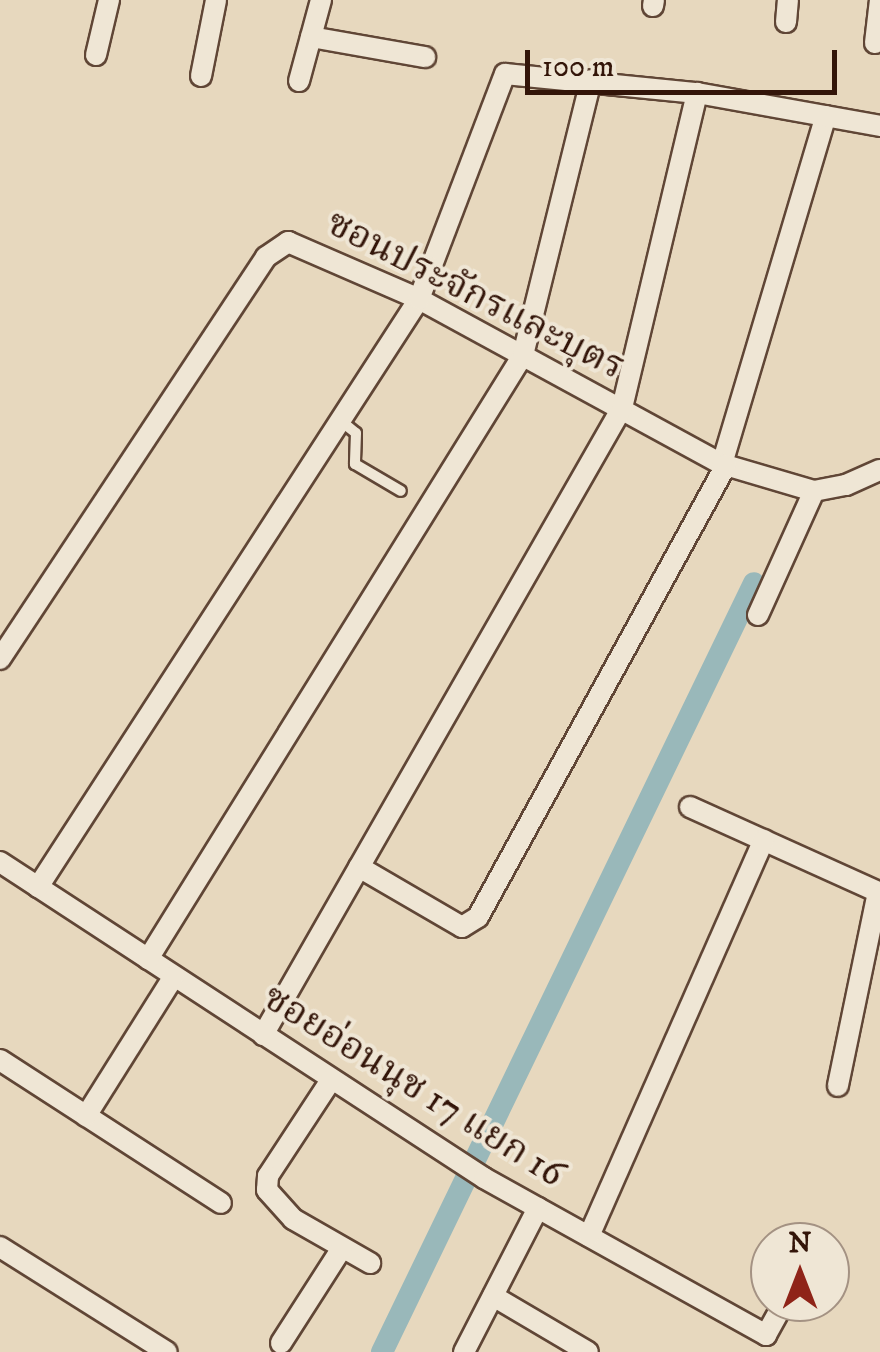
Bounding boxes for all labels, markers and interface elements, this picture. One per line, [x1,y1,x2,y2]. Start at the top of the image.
scale bar [530,30,842,92]
text: 100 m [542,49,614,86]
street label: ซอนประจักรและบุตร [318,201,632,391]
street label: ซอยอ่อนนุช 17 แยก 16 [254,976,572,1198]
north arrow [750,1222,850,1322]
text: N [789,1226,811,1261]

